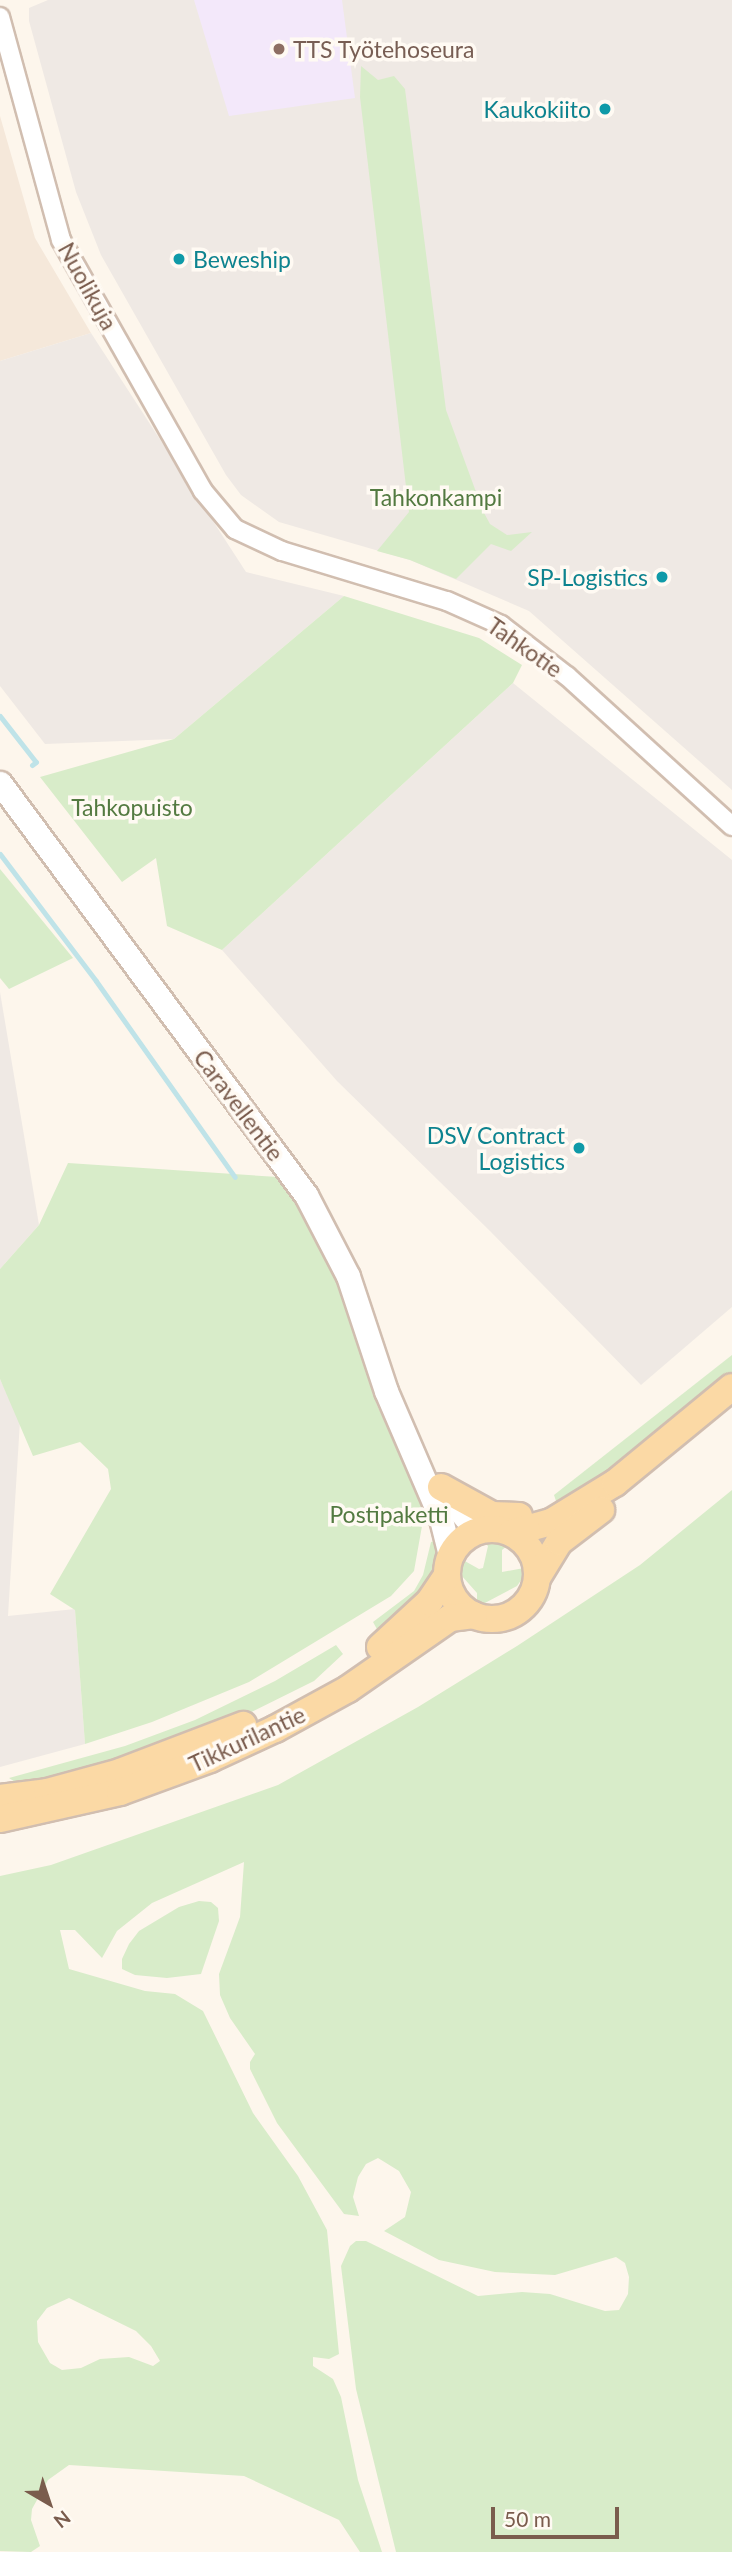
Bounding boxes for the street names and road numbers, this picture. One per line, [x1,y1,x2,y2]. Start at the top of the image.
street label: Nuolikuja [53,237,123,335]
street label: Tahkotie [482,611,568,683]
street label: Caravellentie [188,1044,290,1166]
street label: Tikkurilantie [185,1700,309,1778]

